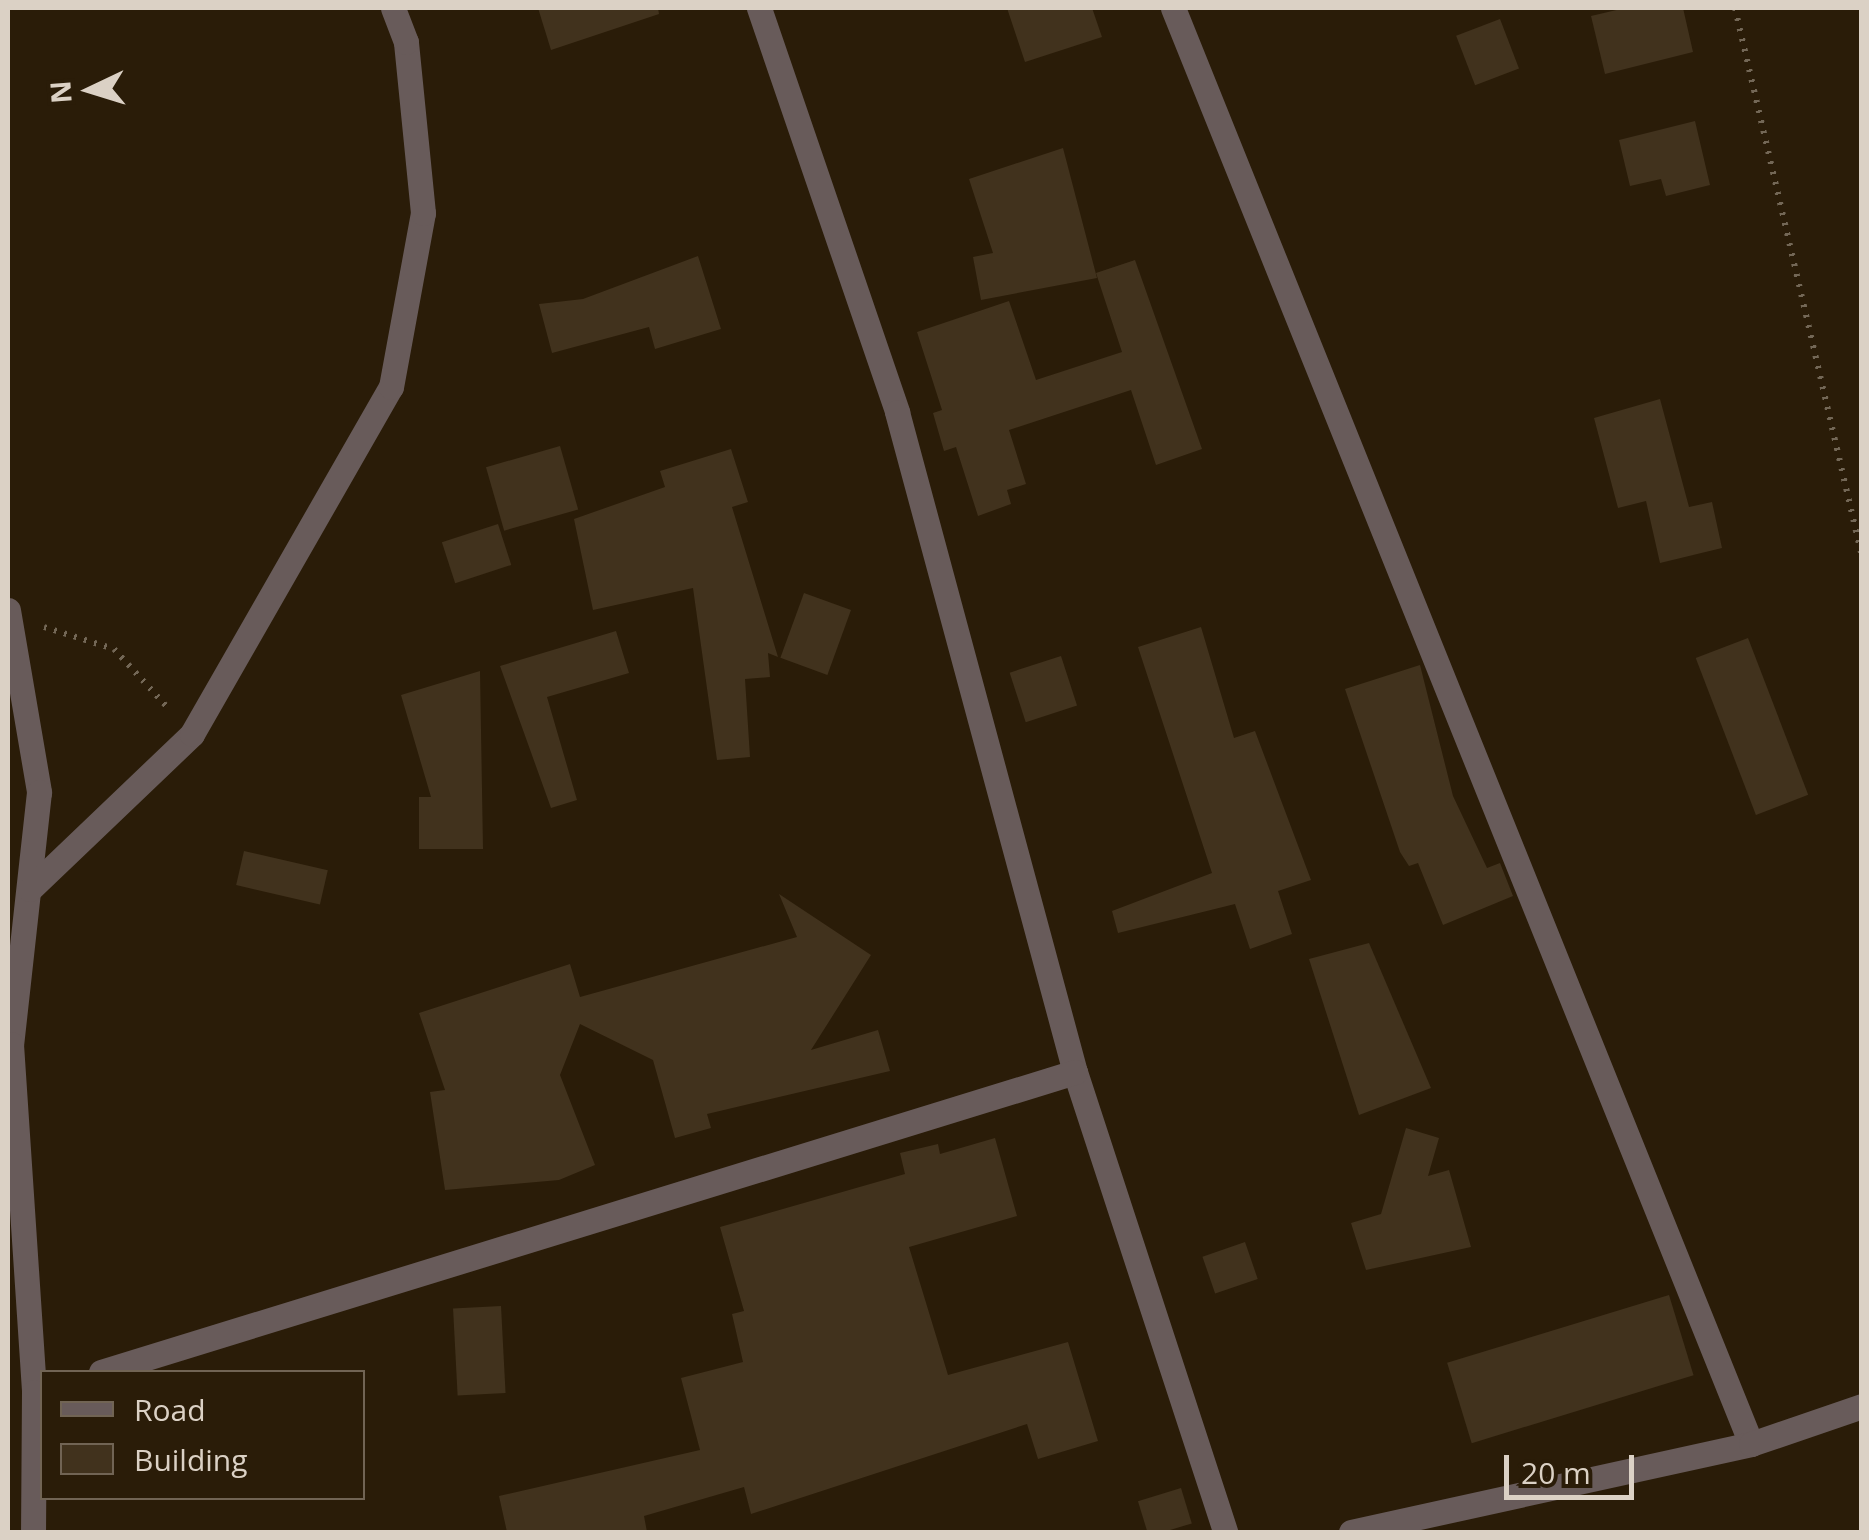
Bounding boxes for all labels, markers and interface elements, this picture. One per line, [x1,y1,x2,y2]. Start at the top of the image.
north arrow [40,40,140,140]
text: N [40,79,80,105]
legend [40,1370,365,1500]
text: Road [134,1389,206,1430]
scale bar [1509,1435,1639,1497]
text: Building [134,1439,248,1480]
text: 20 m [1521,1452,1591,1493]

